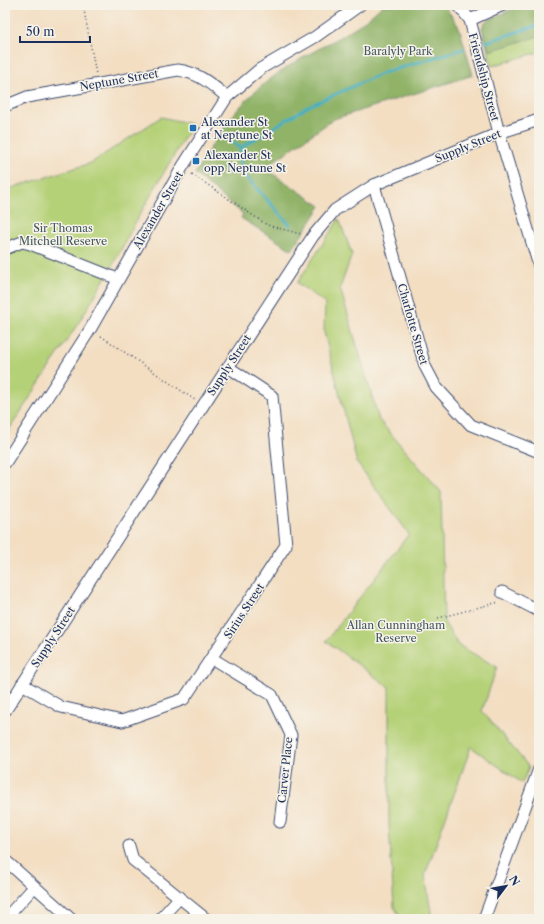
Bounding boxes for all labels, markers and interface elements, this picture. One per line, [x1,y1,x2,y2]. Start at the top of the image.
scale bar [20,18,90,44]
text: 50 m [26,24,55,39]
street label: Friendship Street [465,31,503,123]
park label: Baralyly Park [364,44,433,58]
street label: Neptune Street [79,66,160,94]
place label: Alexander St at Neptune St [200,115,273,142]
marker: Alexander St at Neptune St [188,123,198,133]
street label: Supply Street [433,126,503,166]
place label: Alexander St opp Neptune St [203,148,286,175]
marker: Alexander St opp Neptune St [191,156,201,166]
street label: Alexander Street [130,168,186,252]
park label: Sir Thomas Mitchell Reserve [19,221,107,248]
street label: Charlotte Street [395,282,431,366]
street label: Supply Street [204,332,254,398]
street label: Sirius Street [221,580,267,641]
street label: Supply Street [28,604,78,670]
park label: Allan Cunningham Reserve [346,618,446,645]
street label: Carver Place [275,736,295,804]
north arrow [486,866,526,906]
text: N [506,873,523,889]

